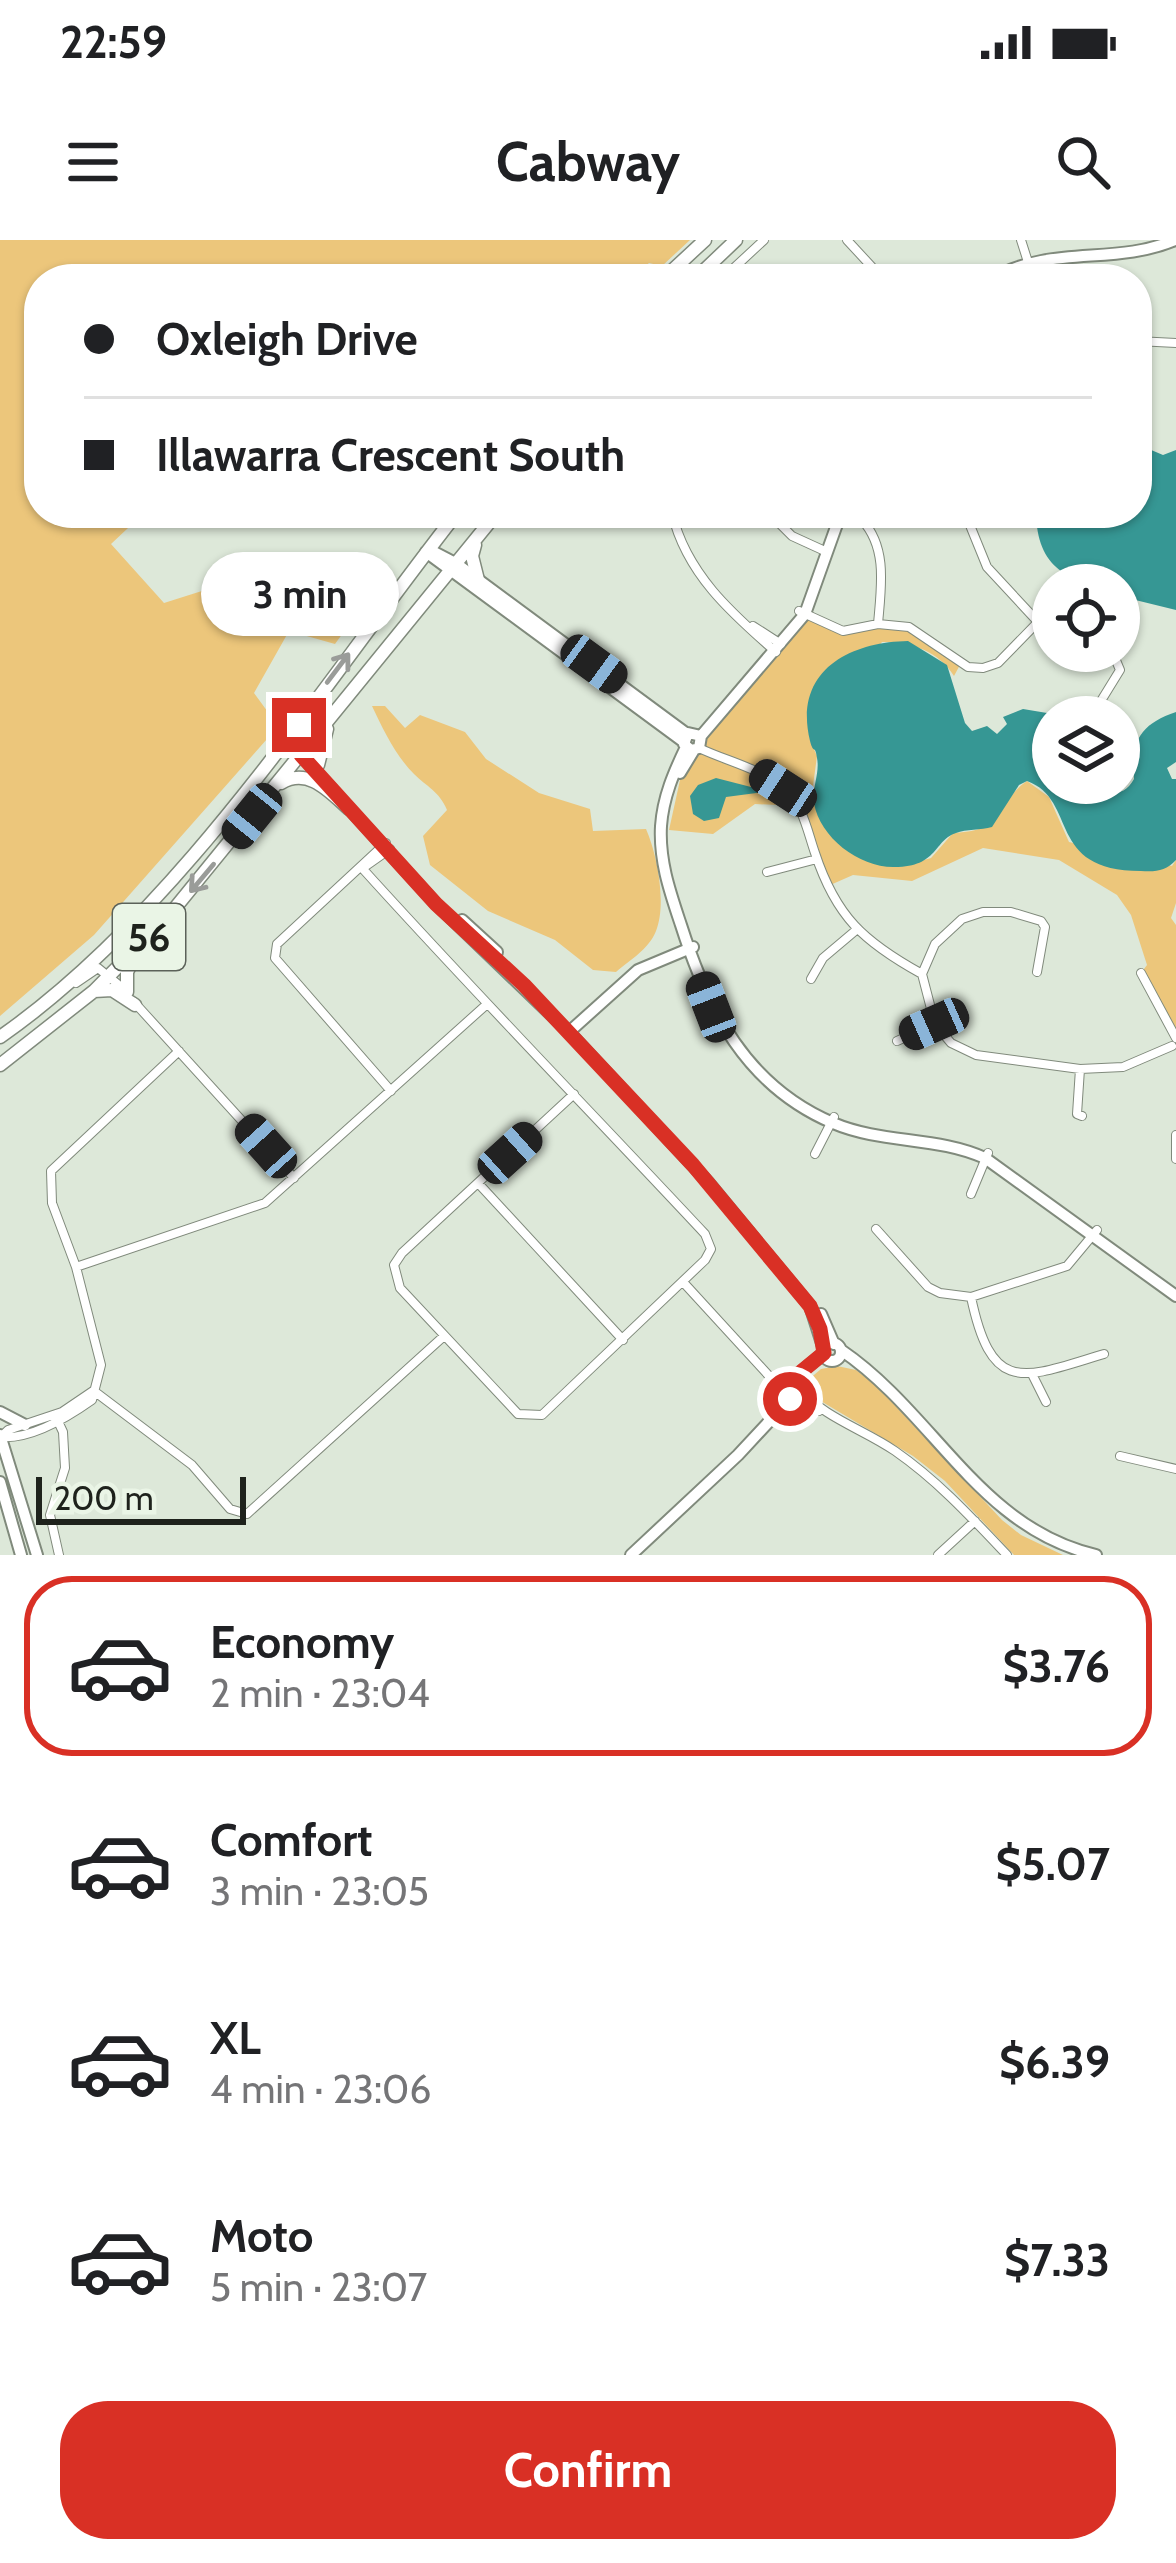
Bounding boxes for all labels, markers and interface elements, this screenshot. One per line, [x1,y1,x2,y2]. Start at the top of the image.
text: 22:59 [60,15,167,69]
icon: menu [60,129,126,195]
text: Cabway [496,129,680,195]
icon: search [1050,129,1116,195]
text: Oxleigh Drive [156,312,418,366]
text: Illawarra Crescent South [156,428,625,482]
callout: 3 min [200,551,398,635]
map controls [1032,564,1140,804]
button: locate [1032,564,1140,672]
text: 3 min [253,570,347,618]
car [554,628,634,700]
one-way arrow [324,652,350,685]
button: layers [1032,696,1140,804]
route end [272,698,326,752]
car [743,753,823,823]
car [215,777,289,855]
one-way arrow [188,862,216,893]
road number: 56 [113,904,185,970]
car [681,967,741,1047]
car [894,993,974,1055]
car [229,1107,303,1185]
car [471,1116,549,1190]
route start [763,1372,817,1426]
scale bar [36,1471,246,1524]
text: 200 m [54,1478,154,1518]
icon: car [66,1612,174,1720]
text: Economy [210,1615,394,1669]
text: $3.76 [1002,1639,1110,1693]
text: 2 min · 23:04 [210,1669,430,1717]
icon: car [66,1810,174,1918]
text: Comfort [210,1813,373,1867]
text: $5.07 [995,1837,1110,1891]
text: 3 min · 23:05 [210,1867,429,1915]
icon: car [66,2008,174,2116]
text: XL [210,2011,261,2065]
text: $6.39 [999,2035,1110,2089]
text: 4 min · 23:06 [210,2065,431,2113]
icon: car [66,2206,174,2314]
text: Moto [210,2209,313,2263]
text: $7.33 [1004,2233,1110,2287]
text: 5 min · 23:07 [210,2263,427,2311]
button: Confirm [60,2401,1116,2539]

